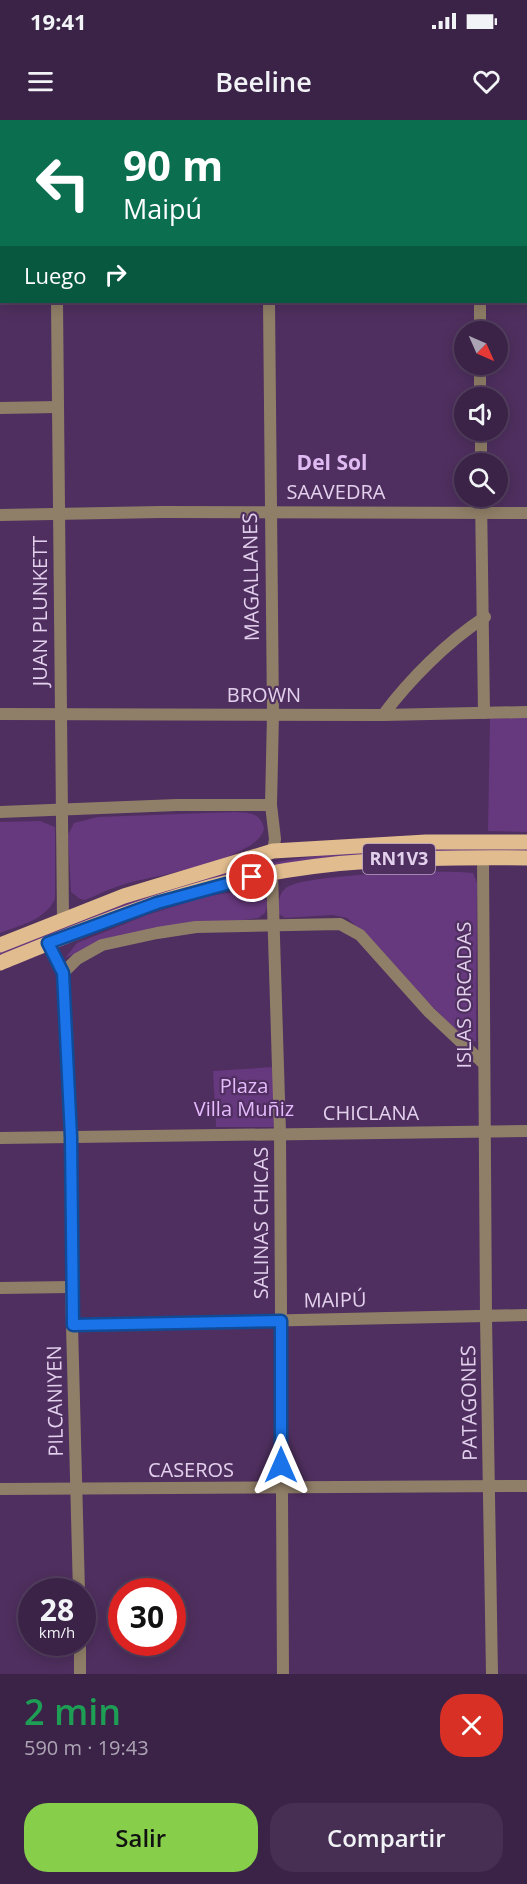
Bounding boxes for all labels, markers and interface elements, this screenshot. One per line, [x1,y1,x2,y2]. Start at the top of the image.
text: 19:41 [30,6,87,36]
text: Beeline [215,63,312,100]
icon: menu [24,65,57,98]
icon: heart [470,65,503,98]
text: 90 m [123,136,223,193]
icon: left [24,144,102,222]
text: Maipú [123,190,202,227]
icon: right [99,258,132,291]
text: Luego [24,260,87,290]
north arrow [454,321,508,375]
map controls [454,321,508,507]
button: sound [454,387,508,441]
district label: Del Sol [297,448,367,476]
button: search [454,453,508,507]
street label: SAAVEDRA [287,478,386,505]
street label: MAGALLANES [236,513,265,641]
street label: JUAN PLUNKETT [26,536,53,688]
street label: BROWN [227,681,301,708]
road number: RN1V3 [363,844,435,874]
pin [226,851,277,902]
icon: arrive [235,860,268,893]
street label: ISLAS ORCADAS [450,921,477,1069]
park label: Plaza Villa Muñiz [194,1072,294,1122]
street label: CHICLANA [323,1099,420,1126]
street label: SALINAS CHICAS [247,1147,274,1299]
street label: MAIPÚ [303,1285,367,1314]
street label: PILCANIYEN [40,1345,69,1457]
street label: PATAGONES [454,1345,483,1461]
position arrow [249,1433,313,1497]
street label: CASEROS [148,1456,234,1483]
speed limit sign: 30 [108,1578,186,1656]
text: 28 [40,1589,74,1630]
text: km/h [39,1622,75,1642]
text: 2 min [24,1687,121,1736]
button: close [440,1694,503,1757]
text: 590 m · 19:43 [24,1734,149,1761]
button: Salir [24,1803,258,1872]
button: Compartir [270,1803,503,1872]

